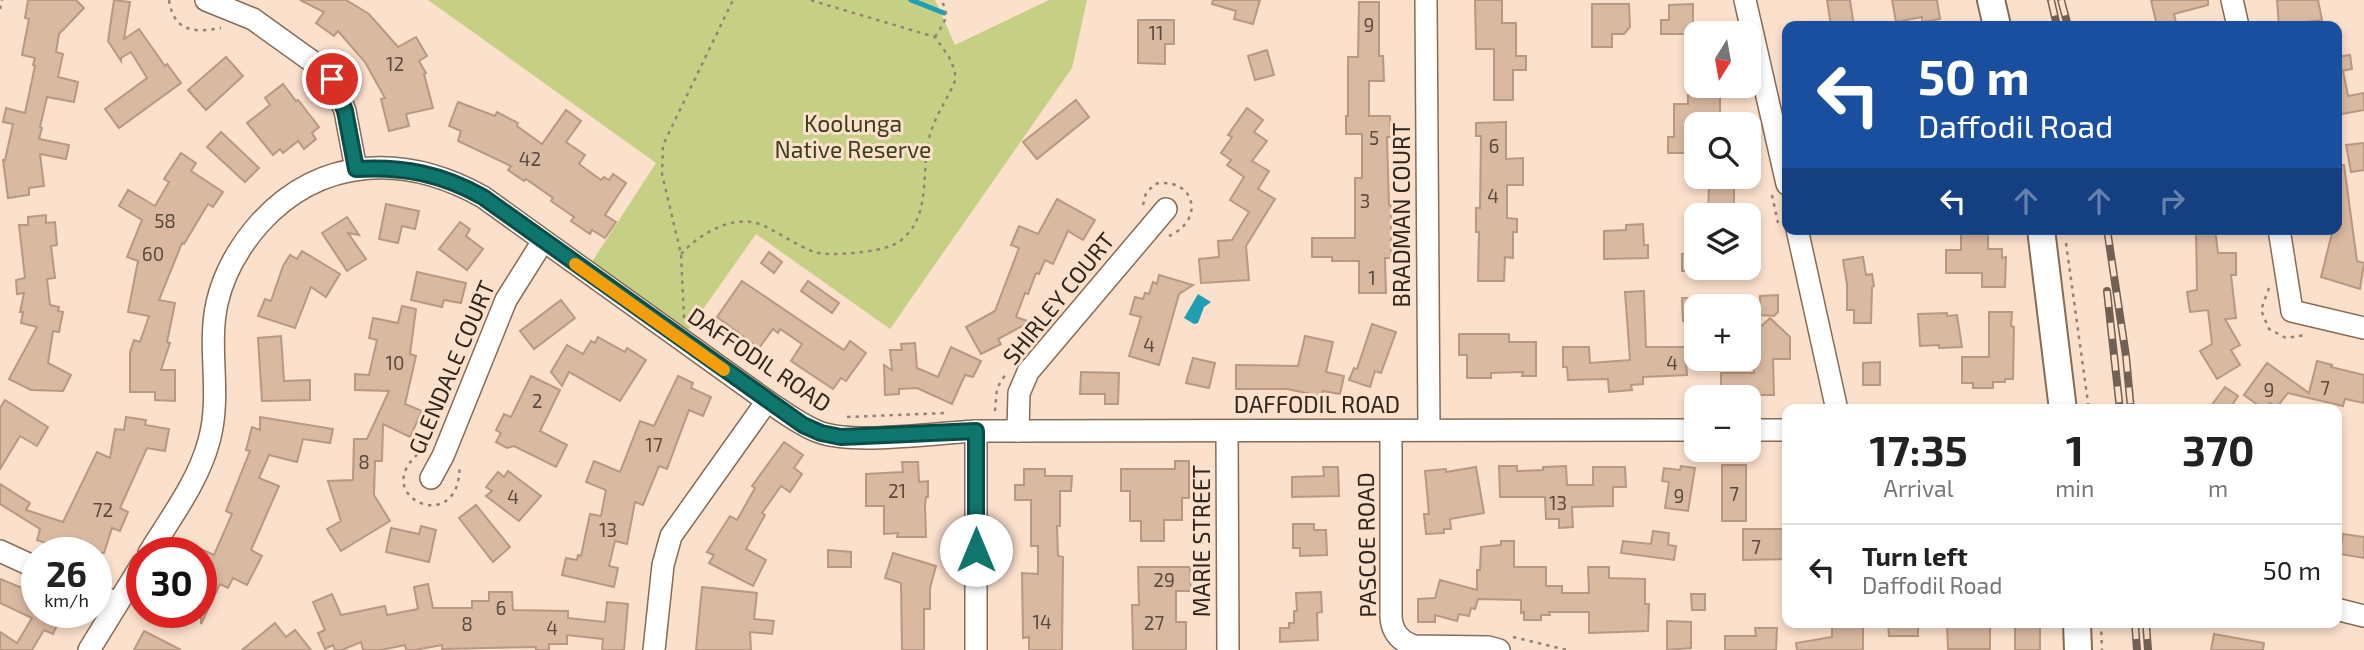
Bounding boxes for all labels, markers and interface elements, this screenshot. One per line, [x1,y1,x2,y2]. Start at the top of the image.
house number: 9 [1364,13,1374,36]
house number: 11 [1148,21,1164,44]
north arrow [1684,21,1760,98]
map controls [1684,21,1761,462]
text: 50 m [1918,46,2030,105]
pin [302,49,362,109]
icon: left [1803,49,1894,140]
house number: 12 [386,52,404,75]
icon: arrive [313,60,351,98]
text: Daffodil Road [1918,106,2113,144]
park label: Koolunga Native Reserve [775,109,931,163]
button: search [1684,112,1761,189]
street label: BRADMAN COURT [1387,123,1415,307]
house number: 5 [1369,126,1379,149]
house number: 6 [1489,134,1499,157]
house number: 42 [519,147,541,170]
icon: left [1934,182,1972,220]
icon: ahead [2007,182,2045,220]
icon: ahead [2080,182,2118,220]
icon: right [2153,182,2191,220]
house number: 4 [1487,184,1499,207]
house number: 3 [1360,189,1370,212]
button: layers [1684,203,1761,280]
house number: 58 [154,209,176,232]
street label: SHIRLEY COURT [996,226,1120,370]
house number: 60 [142,242,164,265]
house number: 1 [1368,266,1376,289]
street label: GLENDALE COURT [402,276,500,458]
button: + [1684,294,1761,371]
street label: DAFFODIL ROAD [683,301,837,417]
house number: 4 [1143,333,1155,356]
house number: 10 [385,351,405,374]
house number: 4 [1666,351,1678,374]
house number: 7 [2320,376,2330,399]
house number: 9 [2264,378,2274,401]
button: − [1684,385,1761,462]
house number: 2 [532,389,542,412]
street label: DAFFODIL ROAD [1234,390,1400,418]
text: 17:35 [1870,424,1968,474]
text: 1 [2066,424,2084,474]
text: 370 [2182,424,2254,474]
house number: 17 [645,433,663,456]
house number: 8 [358,450,370,473]
street label: MARIE STREET [1187,465,1215,617]
street label: PASCOE ROAD [1351,472,1381,618]
text: Arrival [1884,474,1954,502]
text: min [2055,474,2094,502]
text: m [2208,474,2228,502]
house number: 21 [888,479,906,502]
house number: 7 [1729,482,1739,505]
house number: 9 [1674,484,1684,507]
house number: 4 [507,485,519,508]
house number: 13 [1549,491,1567,514]
house number: 72 [93,498,113,521]
position arrow [939,513,1013,587]
house number: 13 [599,518,617,541]
house number: 7 [1751,535,1761,558]
speed limit sign: 30 [126,537,217,628]
text: Turn left [1862,540,1968,571]
icon: left [1803,551,1841,589]
text: 26 [46,552,87,594]
text: 50 m [2263,554,2321,585]
house number: 29 [1153,568,1175,591]
text: Daffodil Road [1862,571,2002,599]
text: km/h [44,589,89,611]
house number: 6 [496,596,506,619]
house number: 14 [1032,610,1052,633]
house number: 27 [1144,611,1164,634]
house number: 8 [461,612,473,635]
house number: 4 [546,616,558,639]

